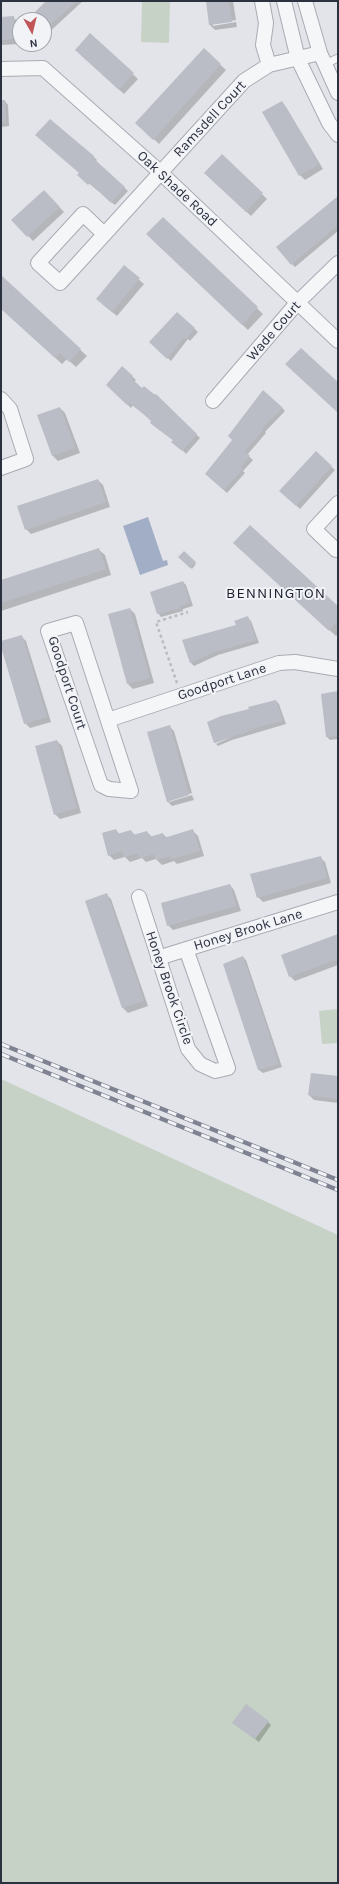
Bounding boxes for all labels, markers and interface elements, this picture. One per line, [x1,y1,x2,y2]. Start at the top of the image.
north arrow [12,12,52,52]
text: N [29,36,38,50]
street label: Ramsdell Court [170,77,250,161]
street label: Oak Shade Road [133,148,221,230]
street label: Wade Court [244,298,304,364]
district label: BENNINGTON [226,585,326,603]
street label: Goodport Court [44,634,90,732]
street label: Goodport Lane [176,660,268,704]
street label: Honey Brook Lane [192,905,304,955]
street label: Honey Brook Circle [142,929,196,1047]

